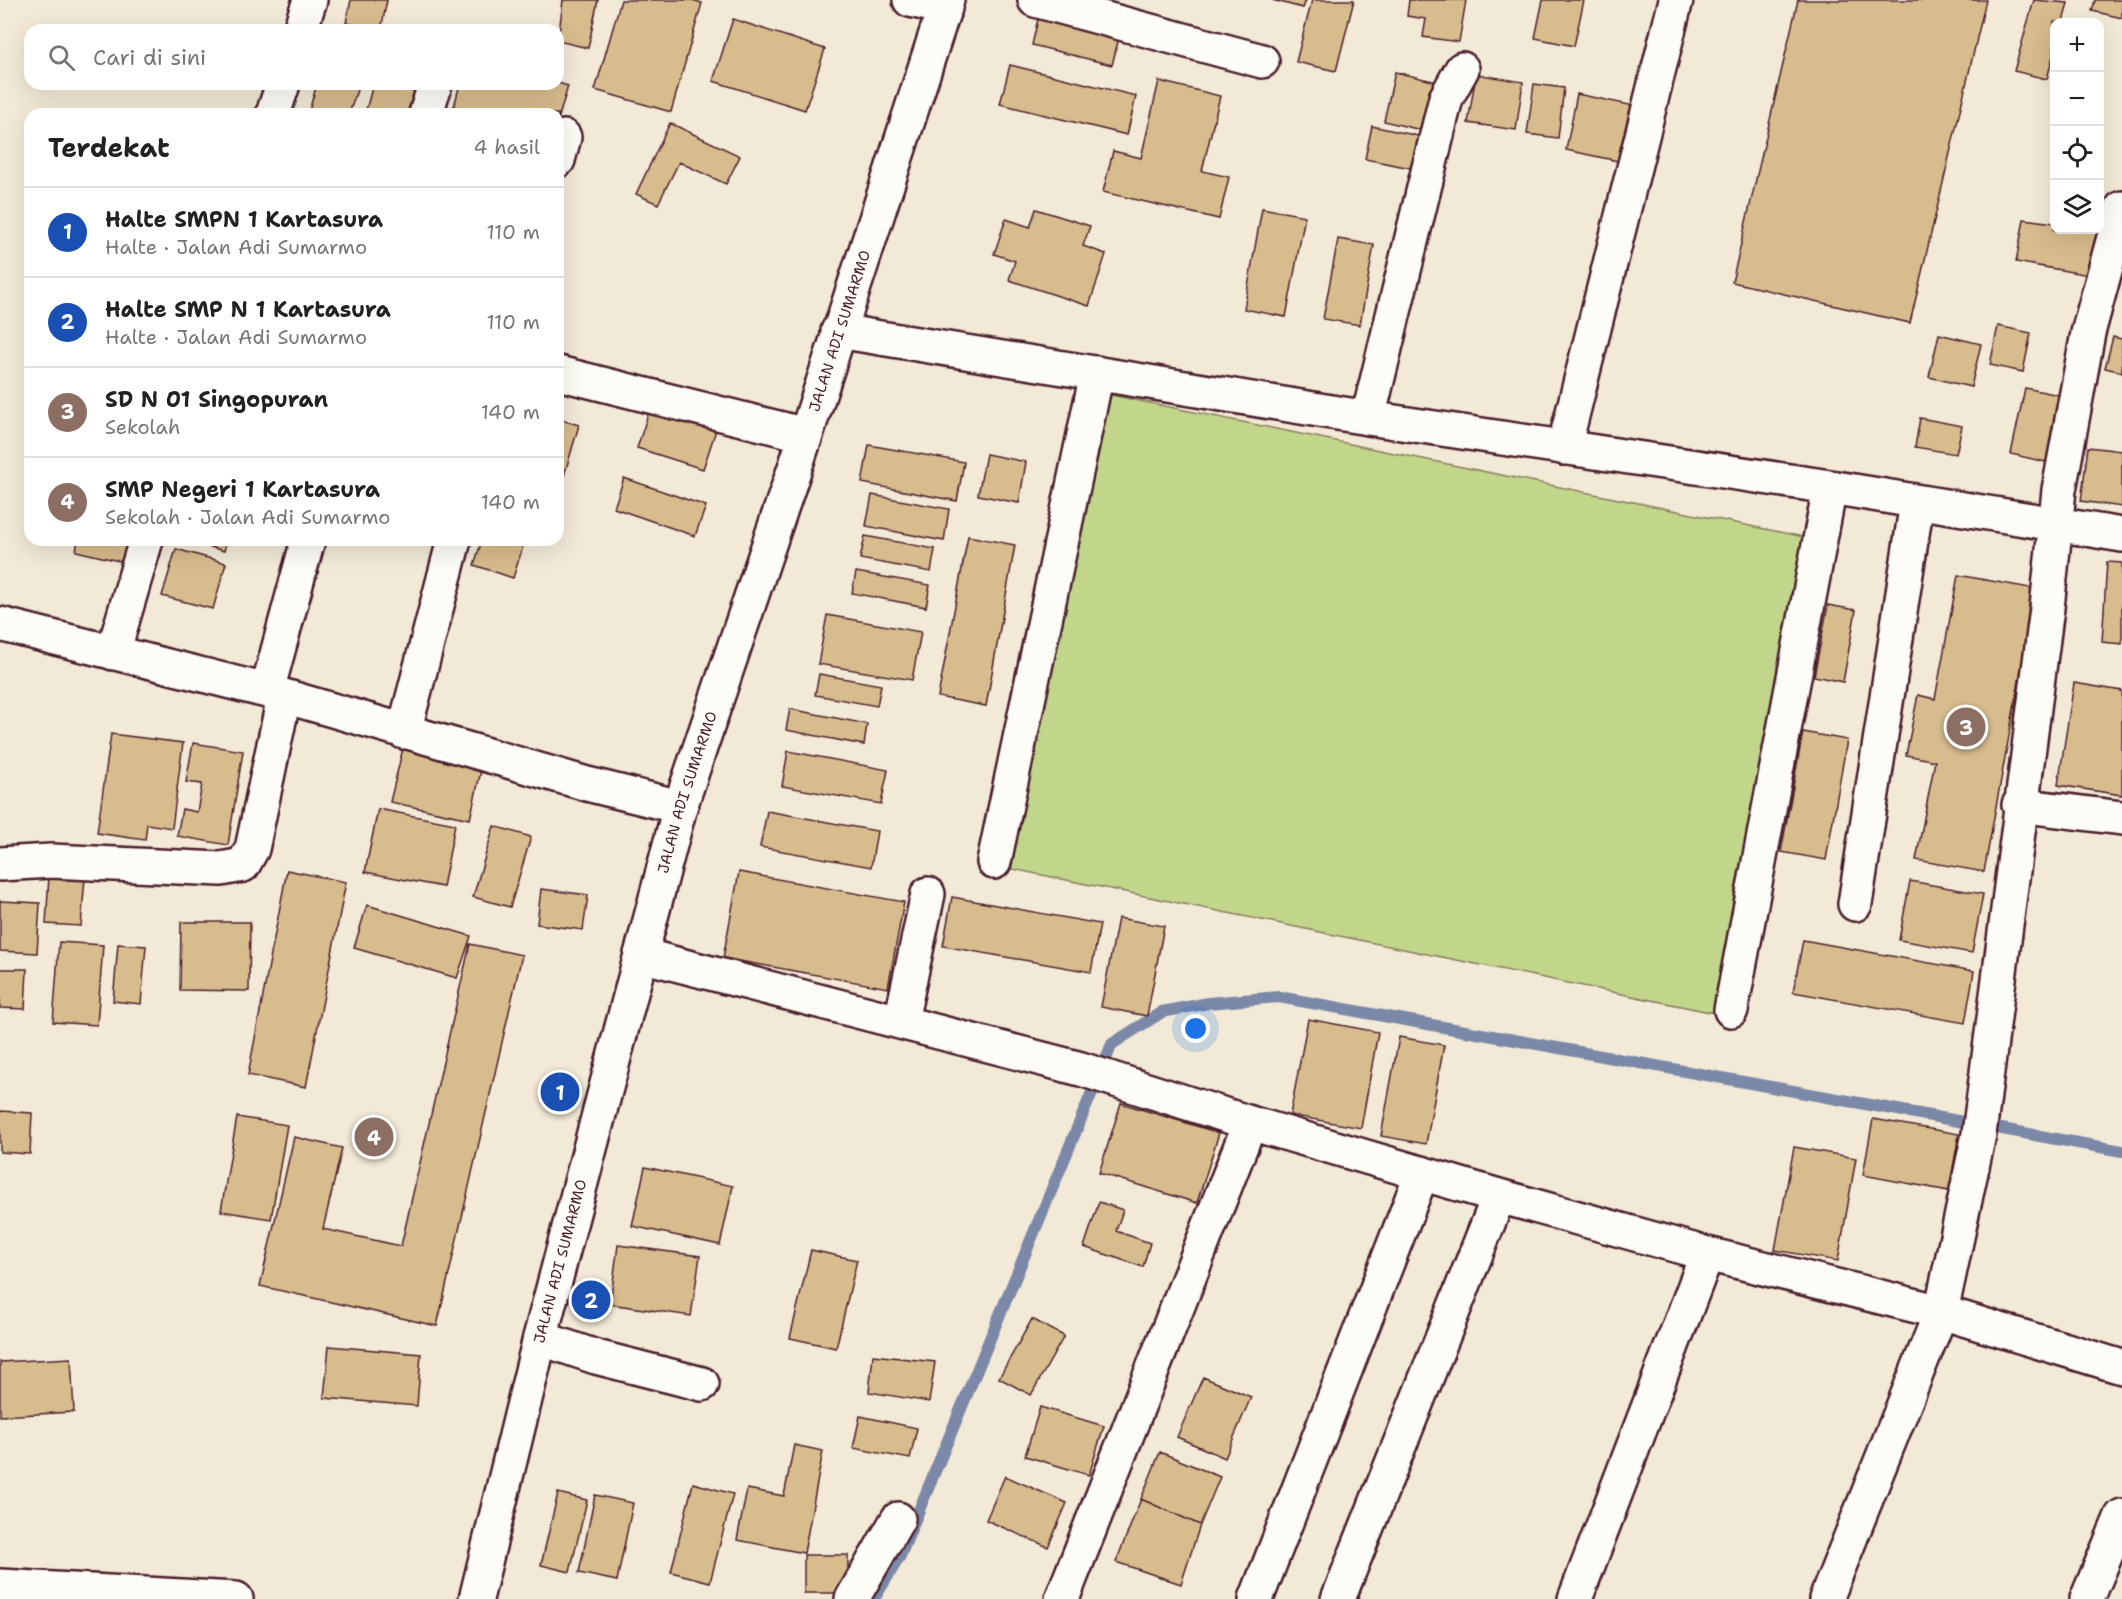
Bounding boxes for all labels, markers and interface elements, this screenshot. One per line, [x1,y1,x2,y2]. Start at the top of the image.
map controls [2050,18,2104,234]
button: + [2050,18,2104,72]
search box [24,24,564,90]
icon: search [45,41,78,74]
text: Cari di sini [93,43,206,72]
button: − [2050,72,2104,126]
button: locate [2050,126,2104,180]
text: Terdekat [48,130,170,165]
text: 4 hasil [474,134,540,160]
button: layers [2050,180,2104,234]
text: Halte SMPN 1 Kartasura [105,205,383,234]
text: 1 [63,219,72,245]
text: 110 m [486,219,540,245]
text: Halte · Jalan Adi Sumarmo [105,234,367,260]
street label: JALAN ADI SUMARMO [804,248,875,414]
text: Halte SMP N 1 Kartasura [105,295,391,324]
text: 2 [61,309,75,335]
text: 110 m [486,309,540,335]
text: Halte · Jalan Adi Sumarmo [105,324,367,350]
text: SD N 01 Singopuran [105,385,328,414]
text: 3 [61,399,75,425]
text: 140 m [481,399,540,425]
text: Sekolah [105,414,180,440]
text: SMP Negeri 1 Kartasura [105,475,380,504]
text: 4 [61,489,75,515]
text: 140 m [481,489,540,515]
text: Sekolah · Jalan Adi Sumarmo [105,504,390,530]
pin: 3 [1946,704,1986,750]
street label: JALAN ADI SUMARMO [653,709,722,875]
your location [1181,1014,1210,1043]
pin: 1 [540,1070,580,1114]
pin: 4 [354,1114,394,1160]
street label: JALAN ADI SUMARMO [529,1177,591,1345]
pin: 2 [572,1278,610,1322]

